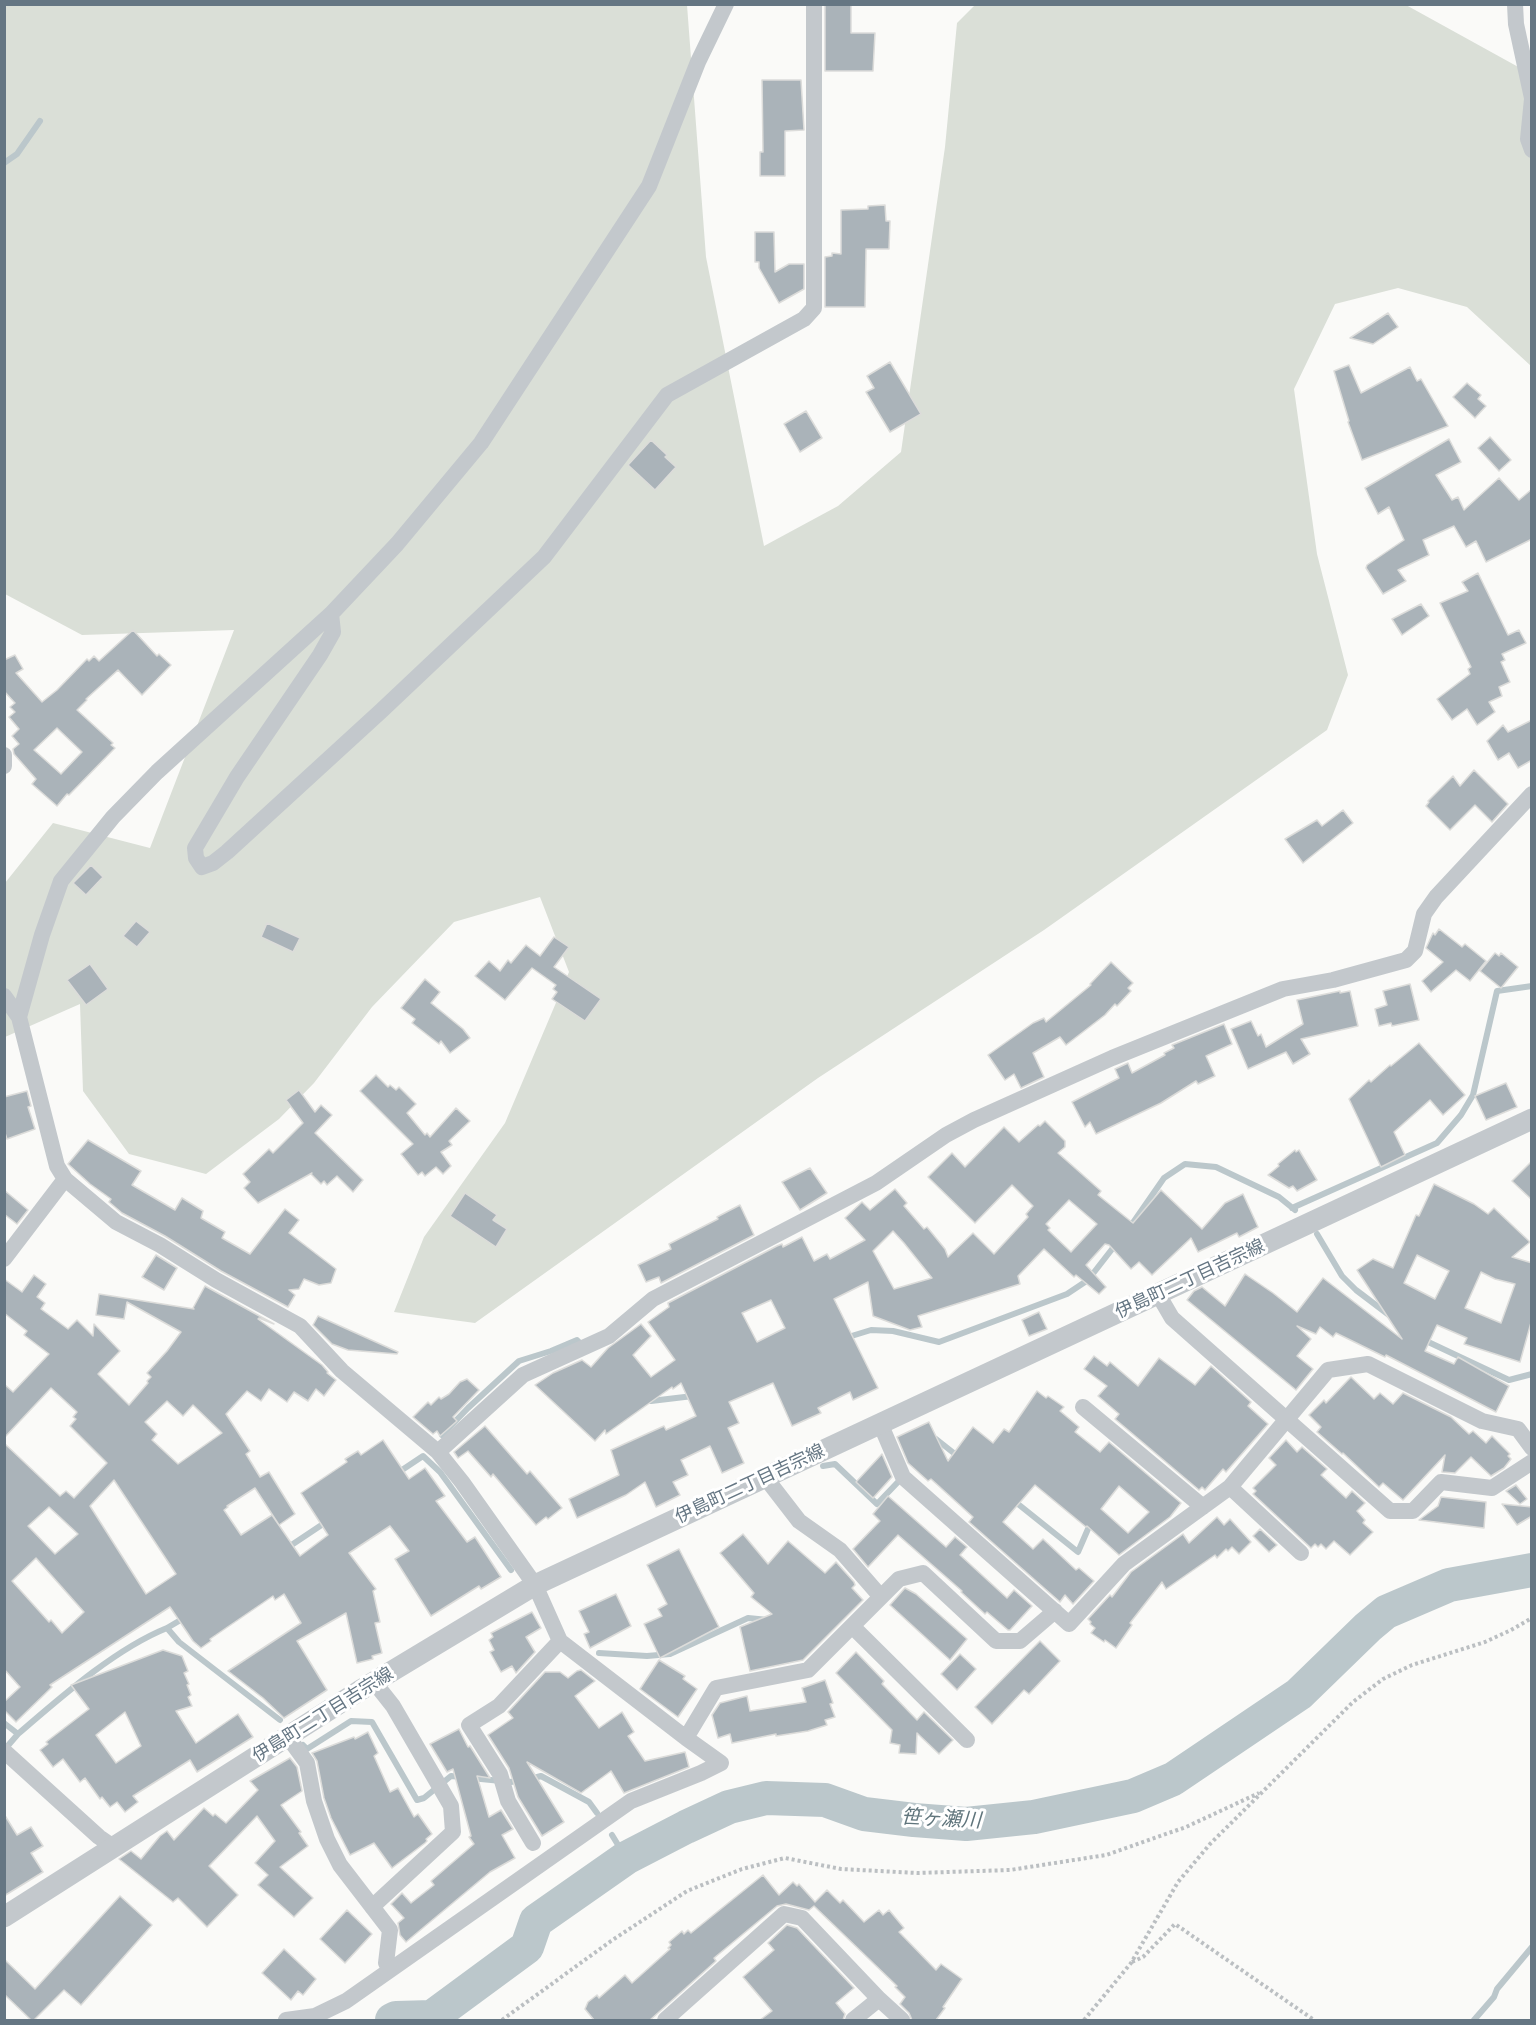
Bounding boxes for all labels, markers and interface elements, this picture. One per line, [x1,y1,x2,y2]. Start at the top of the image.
street label: 伊島町二丁目吉宗線 [1112,1235,1268,1323]
street label: 伊島町二丁目吉宗線 [672,1440,828,1528]
street label: 伊島町二丁目吉宗線 [249,1663,397,1767]
water label: 笹ヶ瀬川 [900,1805,982,1833]

